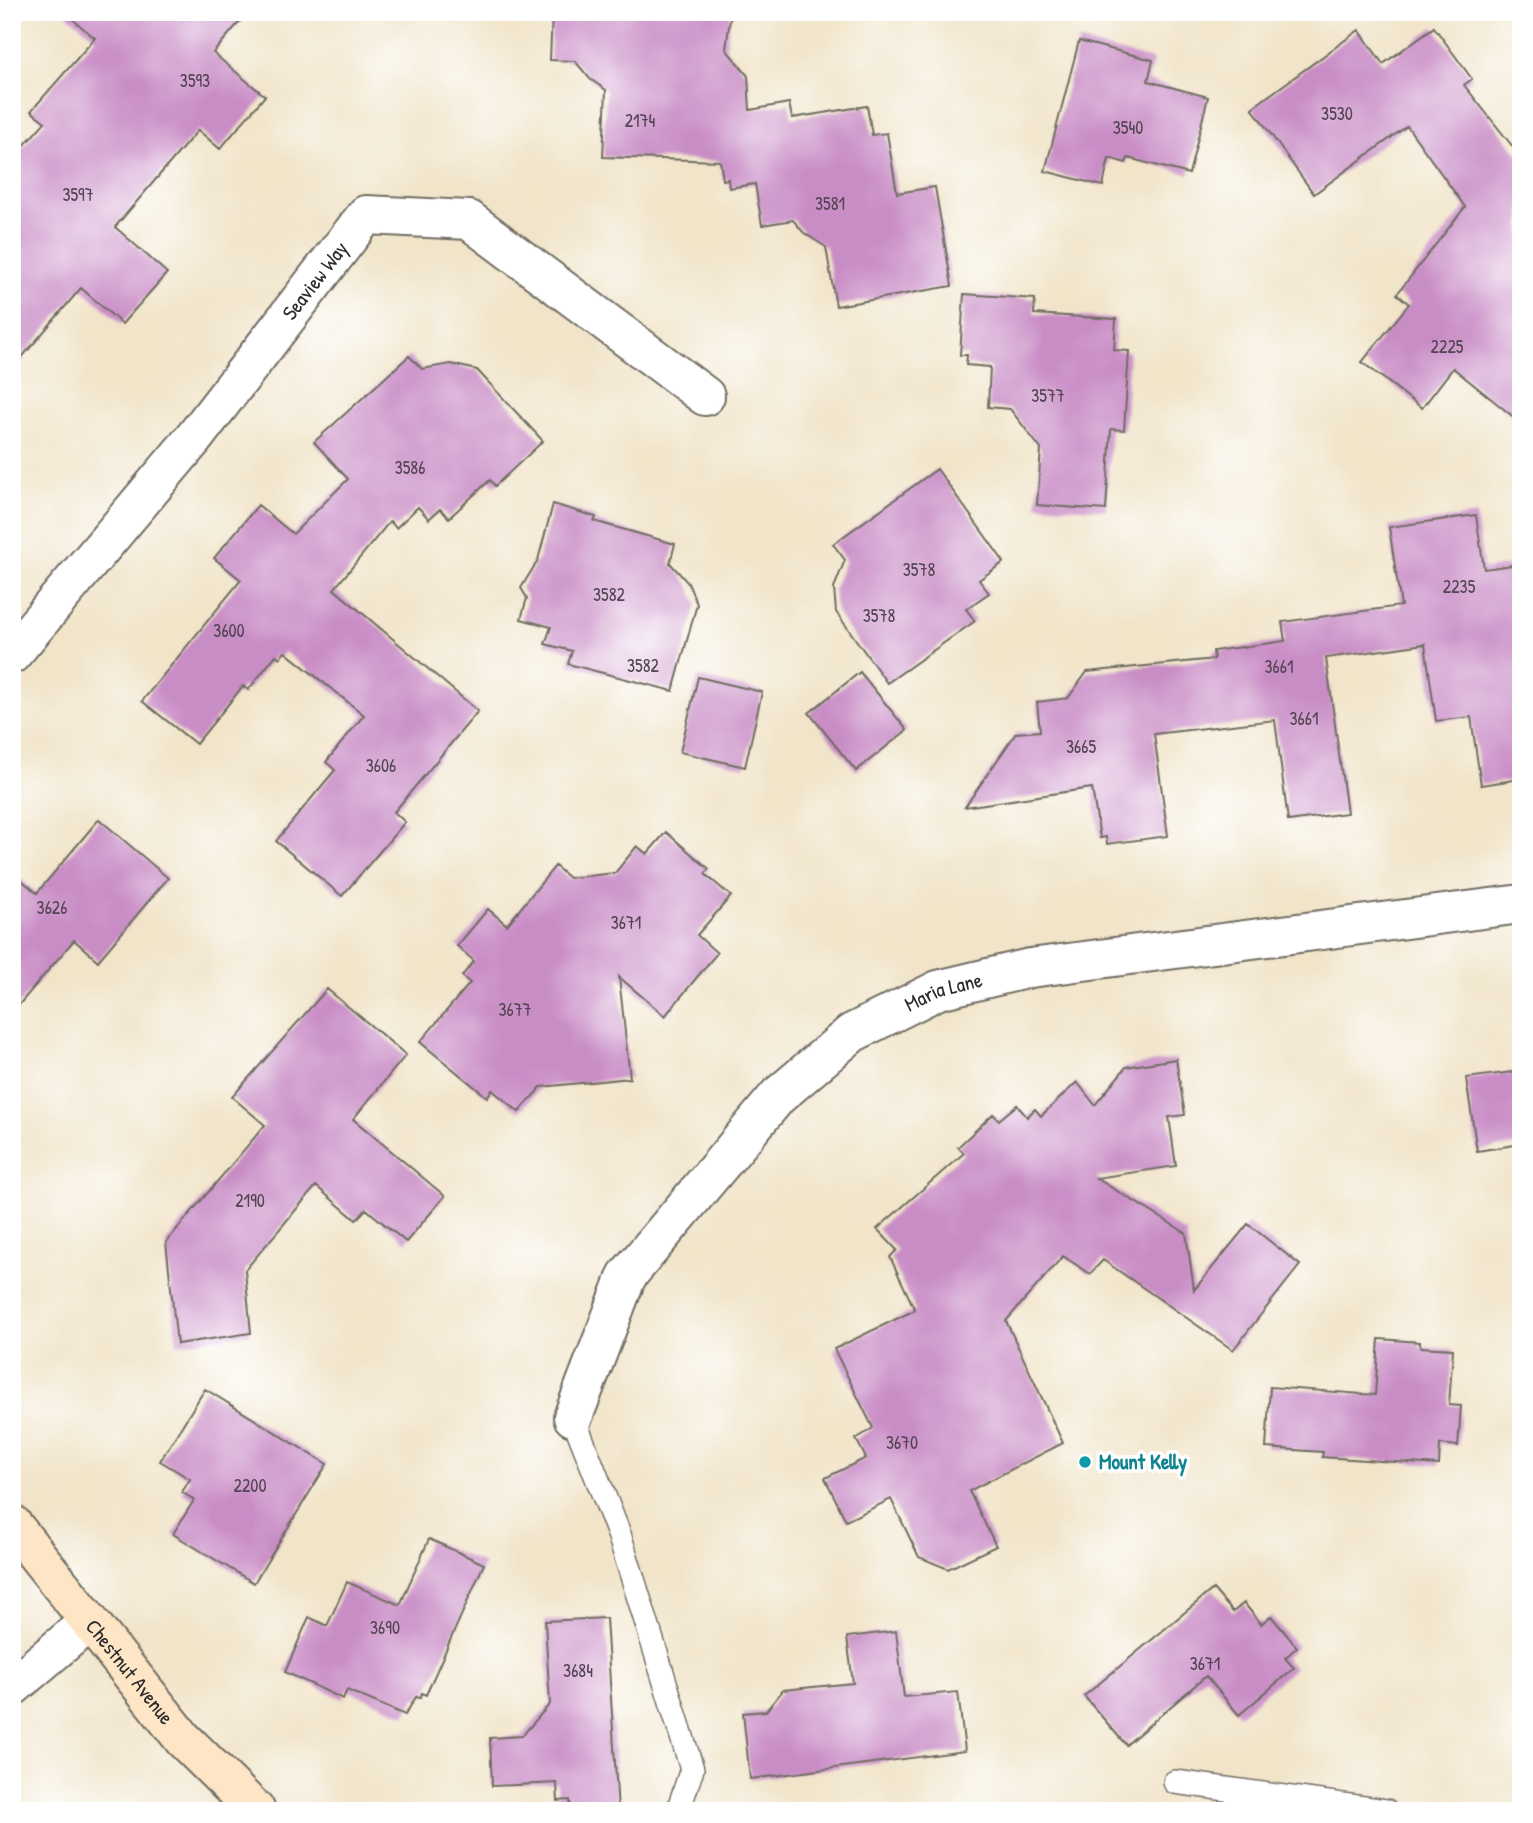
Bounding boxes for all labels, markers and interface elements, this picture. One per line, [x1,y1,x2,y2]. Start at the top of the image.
house number: 3593 [180,68,210,93]
house number: 3530 [1321,101,1353,126]
house number: 2174 [625,108,656,133]
house number: 3540 [1113,115,1143,140]
house number: 3597 [62,182,94,207]
house number: 3581 [815,191,845,216]
street label: Seaview Way [275,235,355,326]
house number: 2225 [1431,334,1464,359]
house number: 3577 [1031,383,1065,408]
house number: 3586 [395,455,425,480]
house number: 3578 [903,557,935,582]
house number: 2235 [1443,574,1476,599]
house number: 3582 [593,582,626,607]
house number: 3578 [863,603,895,628]
house number: 3600 [213,618,245,643]
house number: 3582 [627,653,660,678]
house number: 3661 [1265,654,1293,679]
house number: 3661 [1290,706,1318,731]
house number: 3665 [1066,734,1096,759]
house number: 3606 [366,753,396,778]
house number: 3626 [37,895,67,920]
house number: 3671 [611,910,641,935]
street label: Maria Lane [900,965,985,1018]
house number: 3677 [498,997,532,1022]
house number: 2190 [235,1188,265,1213]
house number: 3670 [886,1430,918,1455]
place label: Mount Kelly [1099,1447,1187,1477]
marker: Mount Kelly [1077,1454,1093,1470]
house number: 2200 [234,1473,266,1498]
street label: Chestnut Avenue [79,1613,181,1730]
house number: 3690 [370,1615,400,1640]
house number: 3671 [1190,1651,1220,1676]
house number: 3684 [563,1658,593,1683]

